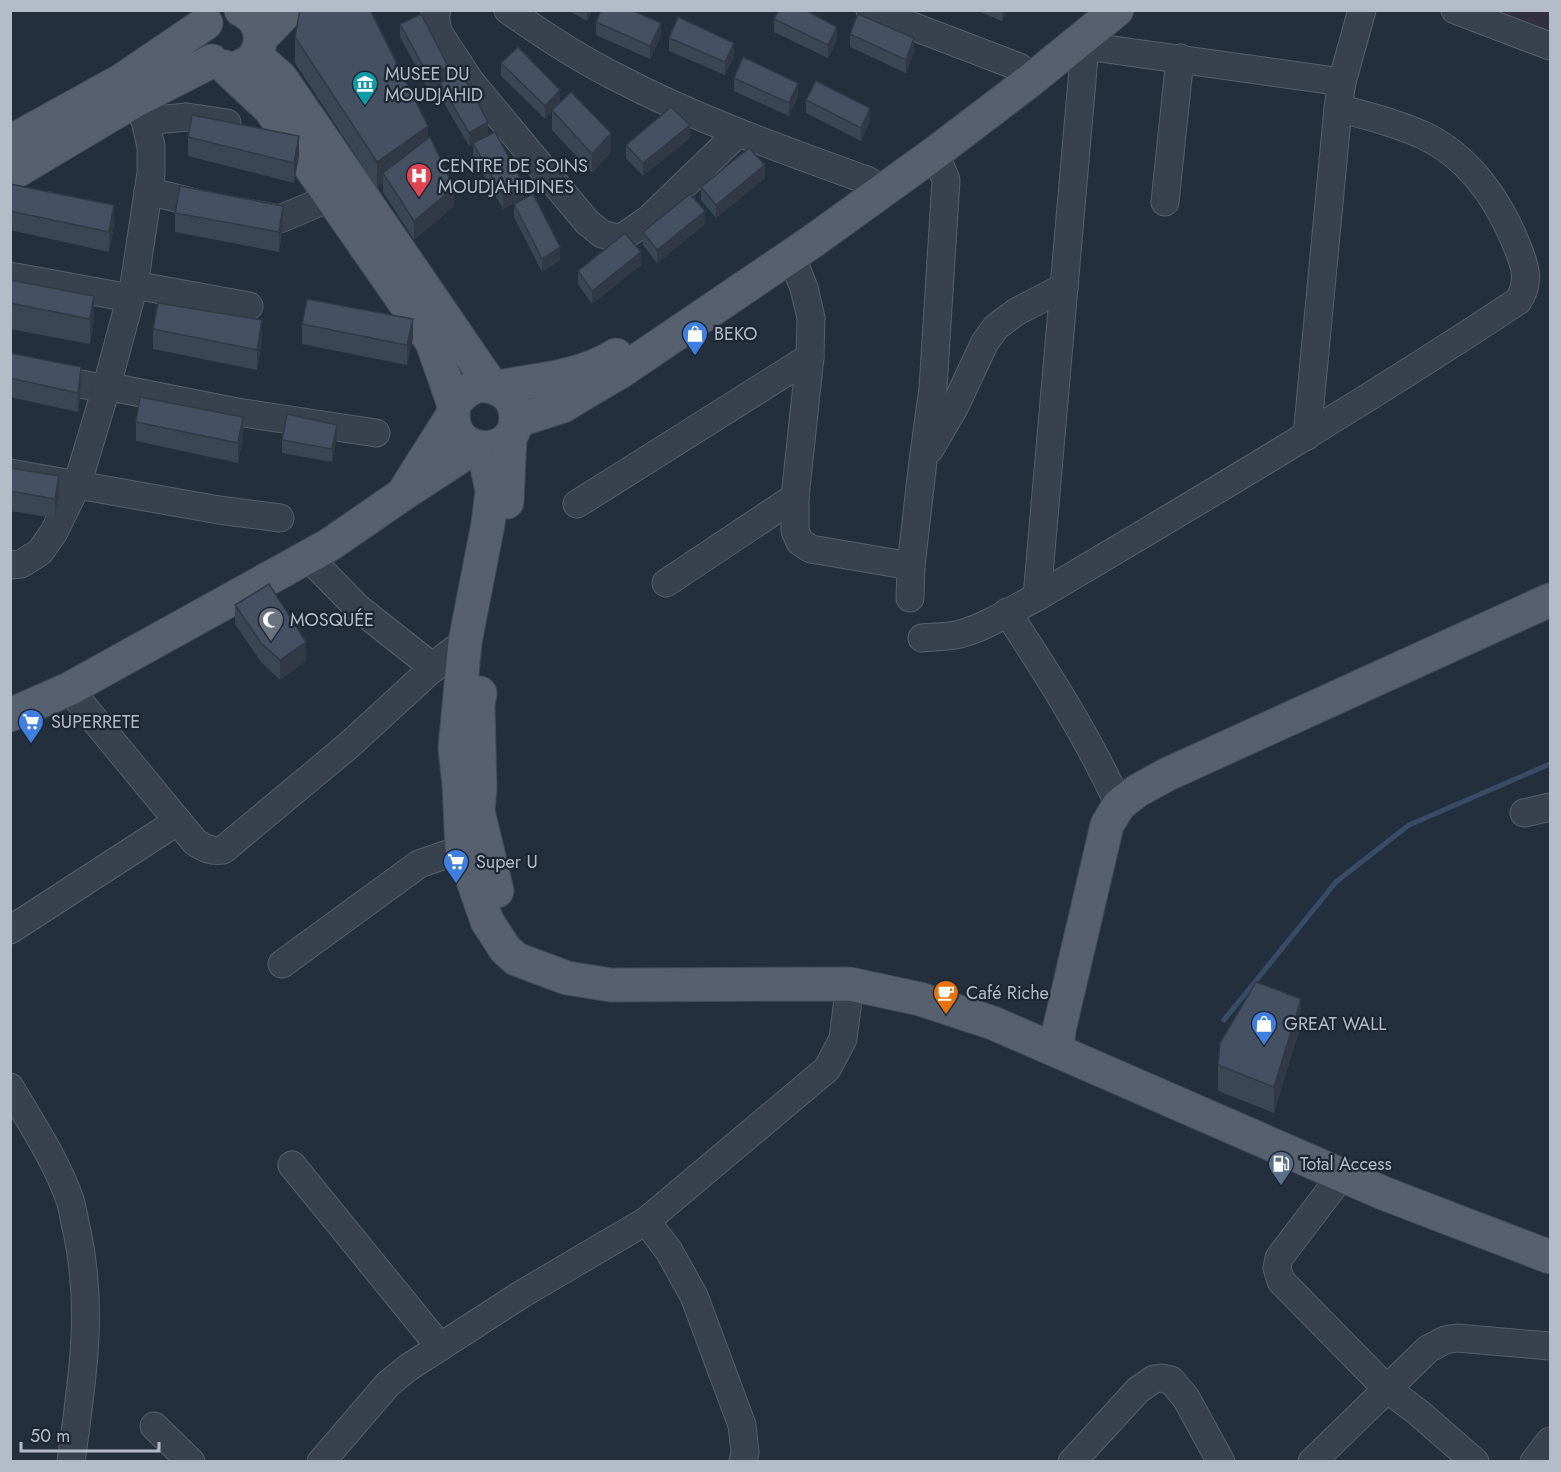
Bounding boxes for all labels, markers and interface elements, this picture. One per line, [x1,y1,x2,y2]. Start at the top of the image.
place label: MUSEE DU MOUDJAHID [385,61,483,108]
museum icon: MUSEE DU MOUDJAHID [350,69,380,107]
place label: CENTRE DE SOINS MOUDJAHIDINES [438,153,588,200]
hospital icon: CENTRE DE SOINS MOUDJAHIDINES [404,161,434,199]
shop icon: BEKO [680,319,710,357]
place label: BEKO [714,321,757,347]
mosque icon: MOSQUÉE [256,605,286,643]
place label: MOSQUÉE [290,607,374,633]
supermarket icon: SUPERRETE [16,707,46,745]
place label: SUPERRETE [51,709,140,735]
supermarket icon: Super U [441,847,471,885]
place label: Super U [476,849,538,875]
cafe icon: Café Riche [931,978,961,1016]
place label: Café Riche [966,980,1049,1006]
shop icon: GREAT WALL [1249,1009,1279,1047]
place label: GREAT WALL [1284,1011,1386,1037]
fuel station icon: Total Access [1266,1149,1296,1187]
place label: Total Access [1300,1151,1392,1177]
scale bar [21,1415,159,1453]
text: 50 m [30,1423,70,1449]

